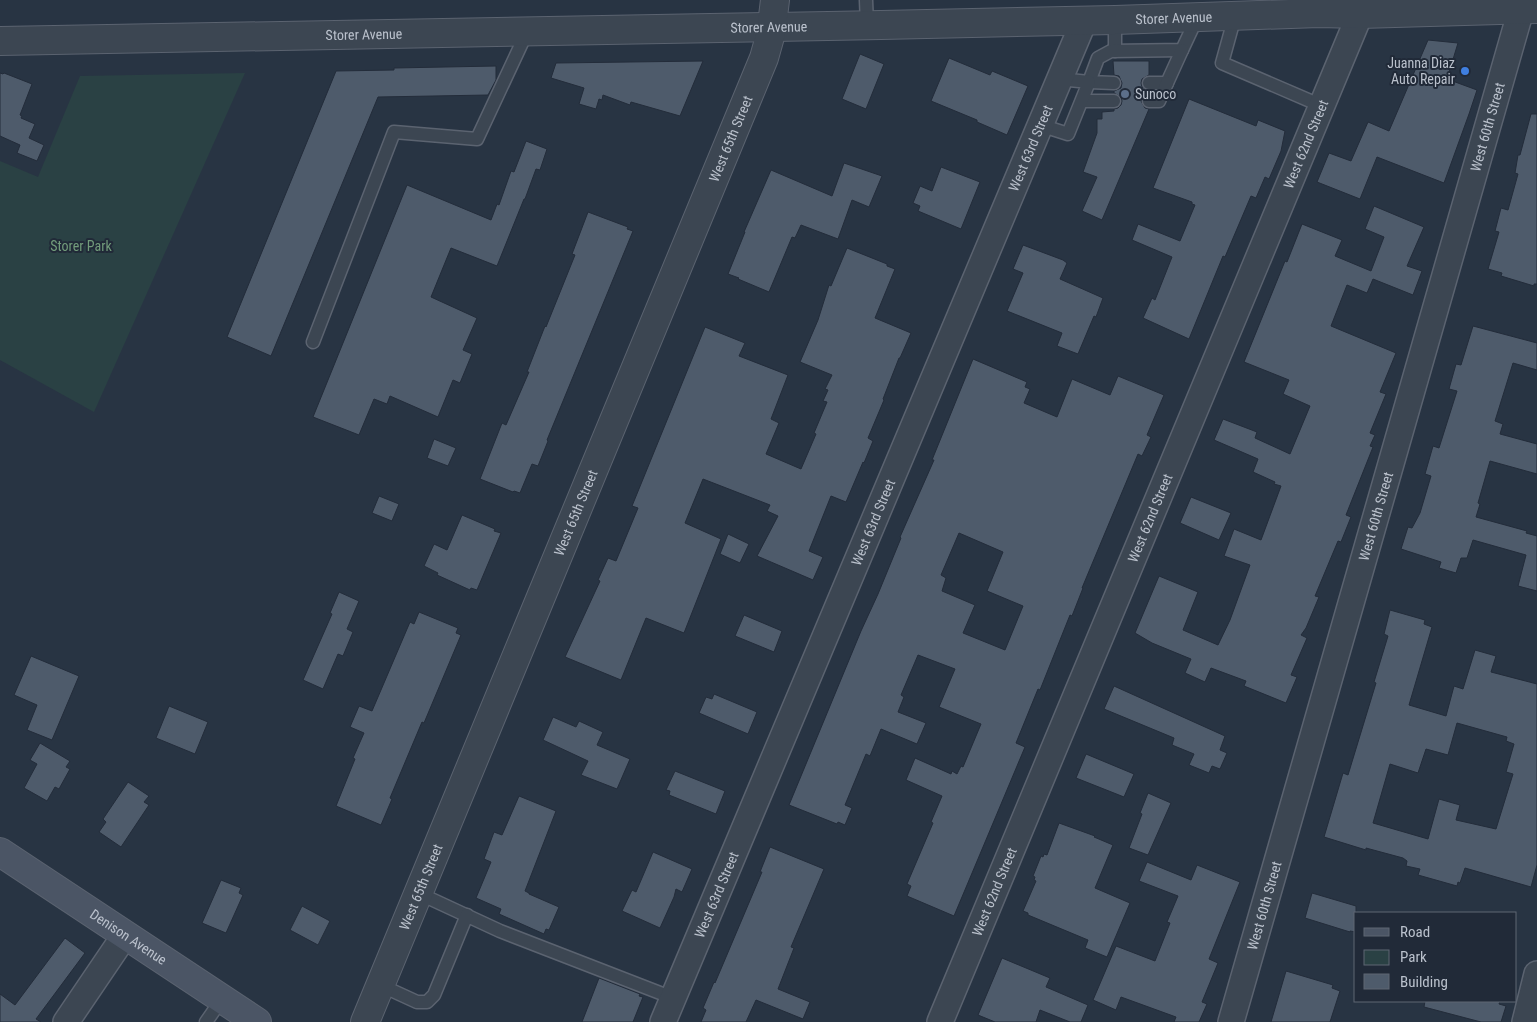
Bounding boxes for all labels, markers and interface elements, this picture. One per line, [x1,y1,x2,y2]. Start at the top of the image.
street label: Storer Avenue [1135,9,1213,27]
street label: Storer Avenue [730,18,808,36]
street label: Storer Avenue [325,26,403,43]
place label: Juanna Diaz Auto Repair [1387,55,1455,87]
marker: Juanna Diaz Auto Repair [1459,65,1471,77]
street label: West 60th Street [1467,81,1508,173]
place label: Sunoco [1135,86,1176,102]
marker: Sunoco [1119,88,1131,100]
street label: West 65th Street [706,93,756,184]
street label: West 62nd Street [1280,97,1331,191]
street label: West 63rd Street [1005,103,1056,194]
park label: Storer Park [50,238,112,254]
street label: West 65th Street [551,468,601,558]
street label: West 60th Street [1356,470,1396,563]
street label: West 62nd Street [1124,471,1176,565]
street label: West 63rd Street [848,477,898,568]
street label: West 65th Street [396,842,446,932]
street label: West 62nd Street [969,845,1020,939]
street label: West 63rd Street [691,849,742,940]
street label: West 60th Street [1244,859,1285,952]
street label: Denison Avenue [87,906,170,968]
legend [1354,912,1517,1002]
text: Road [1400,923,1430,941]
text: Park [1400,948,1427,966]
text: Building [1400,973,1448,991]

